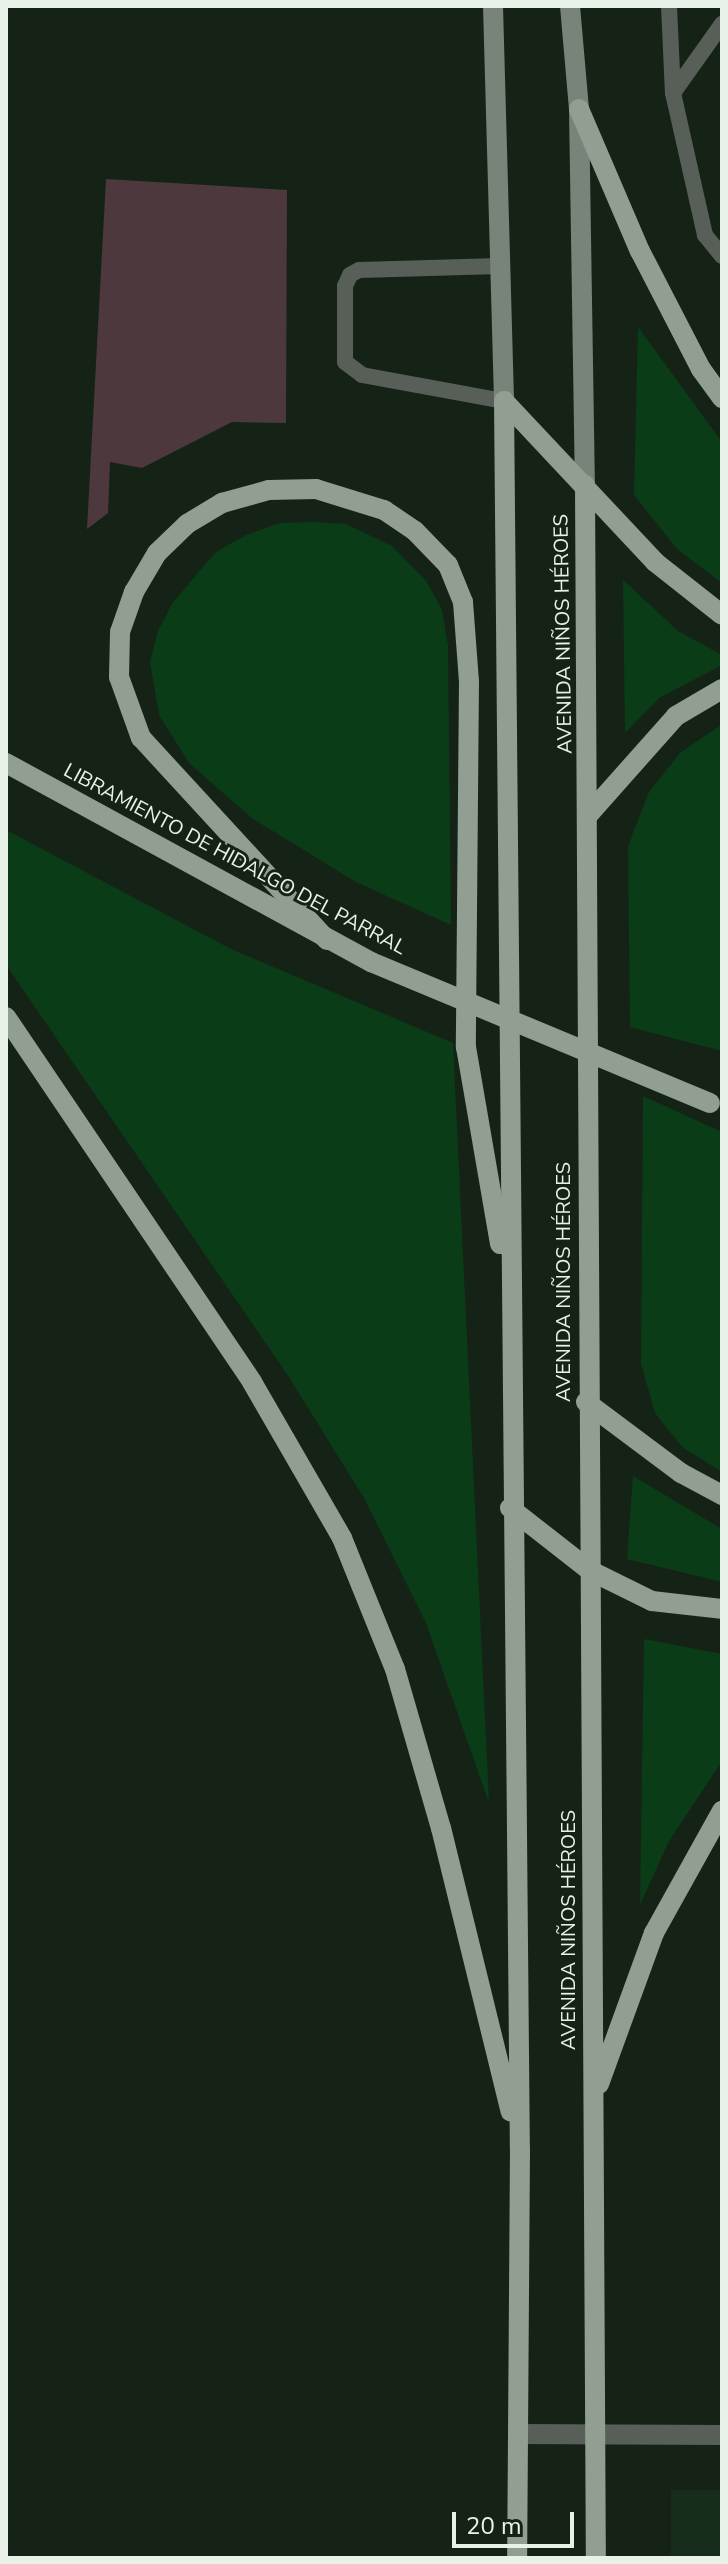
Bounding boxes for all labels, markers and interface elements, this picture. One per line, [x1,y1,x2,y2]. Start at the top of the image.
street label: AVENIDA NIÑOS HÉROES [549,514,577,754]
street label: LIBRAMIENTO DE HIDALGO DEL PARRAL [60,758,410,960]
street label: AVENIDA NIÑOS HÉROES [551,1162,575,1402]
street label: AVENIDA NIÑOS HÉROES [556,1810,580,2050]
scale bar [456,2496,578,2546]
text: 20 m [466,2510,522,2542]

